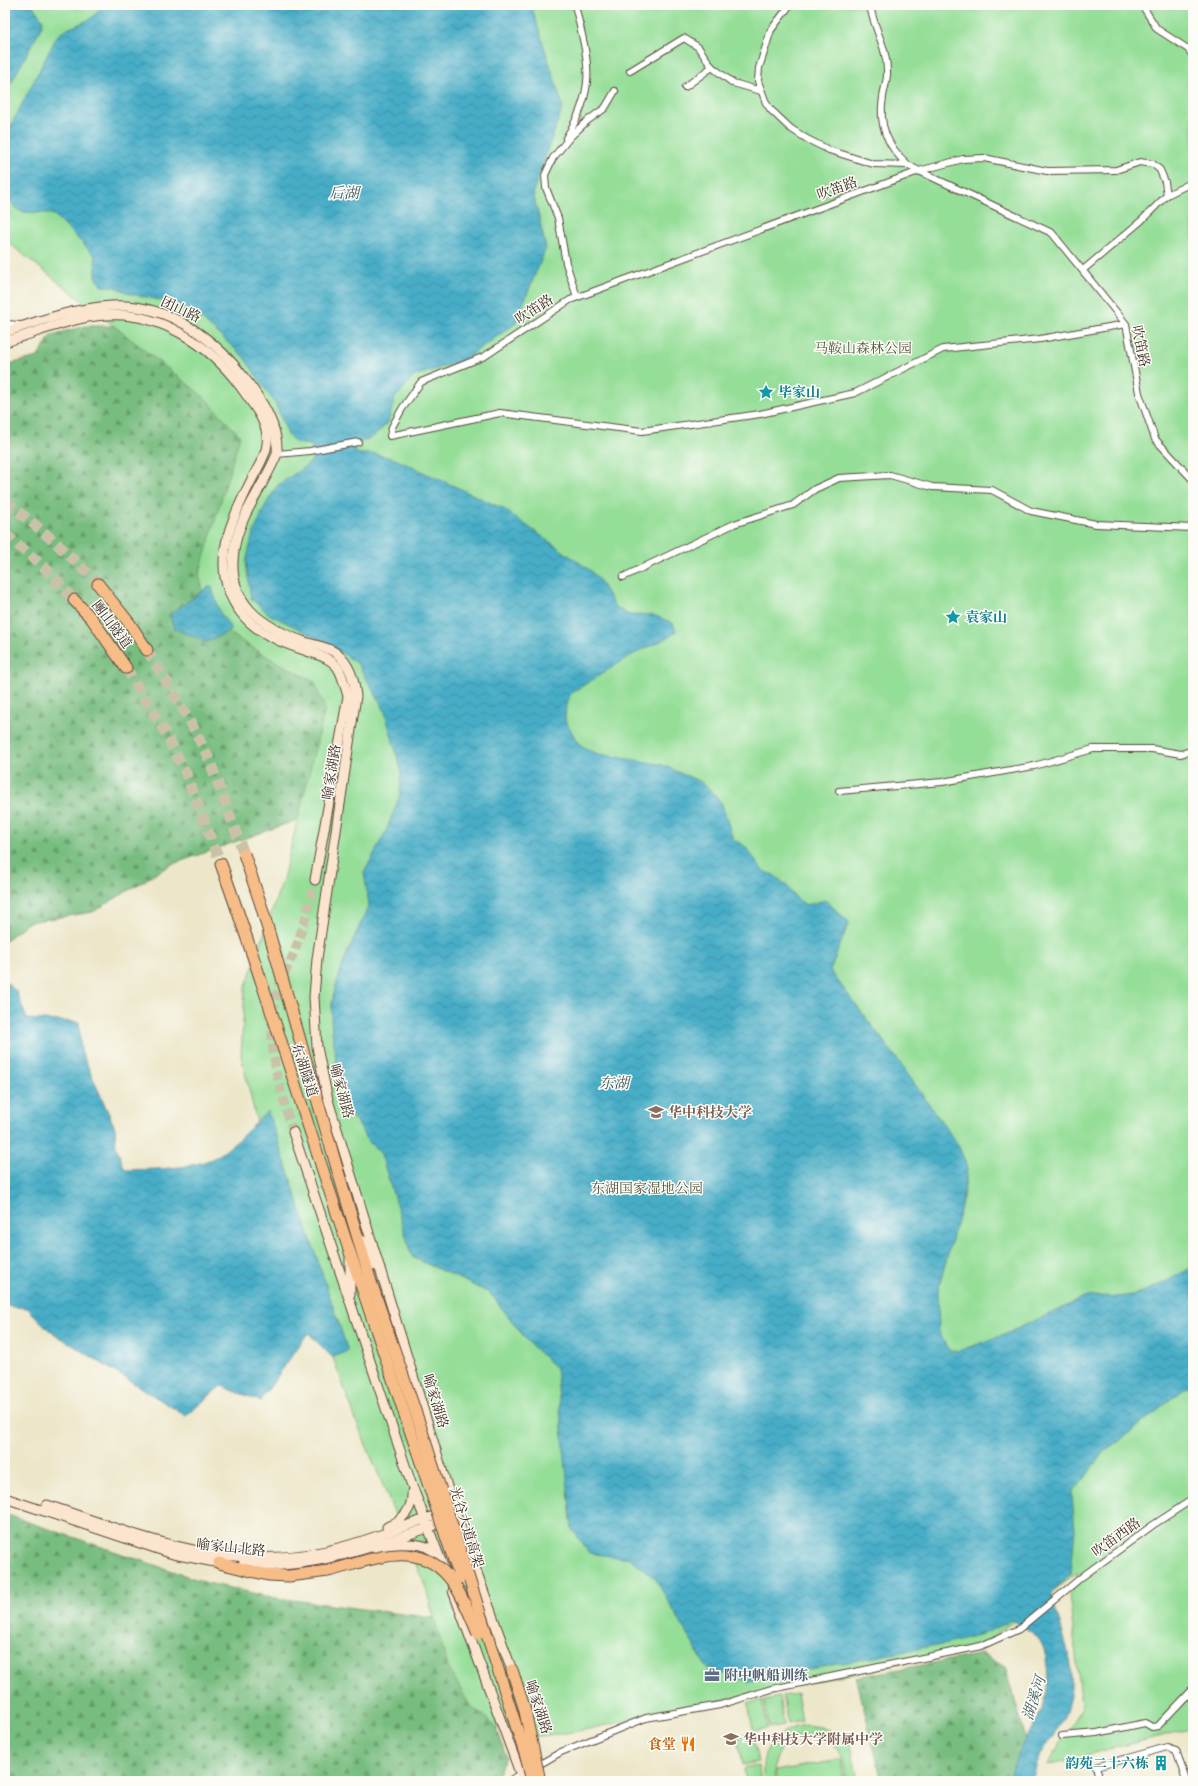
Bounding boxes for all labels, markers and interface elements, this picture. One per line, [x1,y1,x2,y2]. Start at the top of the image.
street label: 吹笛路 [815,174,859,203]
water label: 后湖 [329,185,362,202]
street label: 吹笛路 [513,292,556,327]
street label: 团山路 [159,294,203,325]
street label: 吹笛路 [1129,324,1152,368]
park label: 马鞍山森林公园 [814,341,912,356]
place icon: 毕家山 [757,383,775,401]
place label: 毕家山 [778,384,820,400]
street label: 團山隧道 [89,597,134,651]
place icon: 袁家山 [944,608,962,626]
place label: 袁家山 [965,609,1007,625]
street label: 喻家湖路 [320,743,343,801]
street label: 东湖隧道 [289,1041,320,1099]
street label: 喻家湖路 [327,1062,356,1120]
water label: 东湖 [599,1075,632,1092]
school or university icon: 华中科技大学 [647,1103,665,1121]
place label: 华中科技大学 [668,1105,752,1120]
park label: 东湖国家湿地公园 [591,1181,703,1196]
street label: 喻家湖路 [420,1372,451,1430]
street label: 光谷大道高架 [447,1485,486,1570]
street label: 吹笛西路 [1089,1515,1143,1560]
street label: 喻家山北路 [195,1536,267,1559]
office icon: 附中帆船训练 [703,1666,721,1684]
place label: 附中帆船训练 [724,1668,808,1683]
water label: 湖溪河 [1019,1671,1050,1722]
street label: 喻家湖路 [523,1678,554,1736]
school or university icon: 华中科技大学附属中学 [722,1730,740,1748]
place label: 华中科技大学附属中学 [743,1732,883,1747]
restaurant icon: 食堂 [679,1735,697,1753]
place label: 食堂 [648,1737,676,1752]
building icon: 韵苑二十六栋 [1152,1754,1170,1772]
place label: 韵苑二十六栋 [1065,1756,1149,1771]

